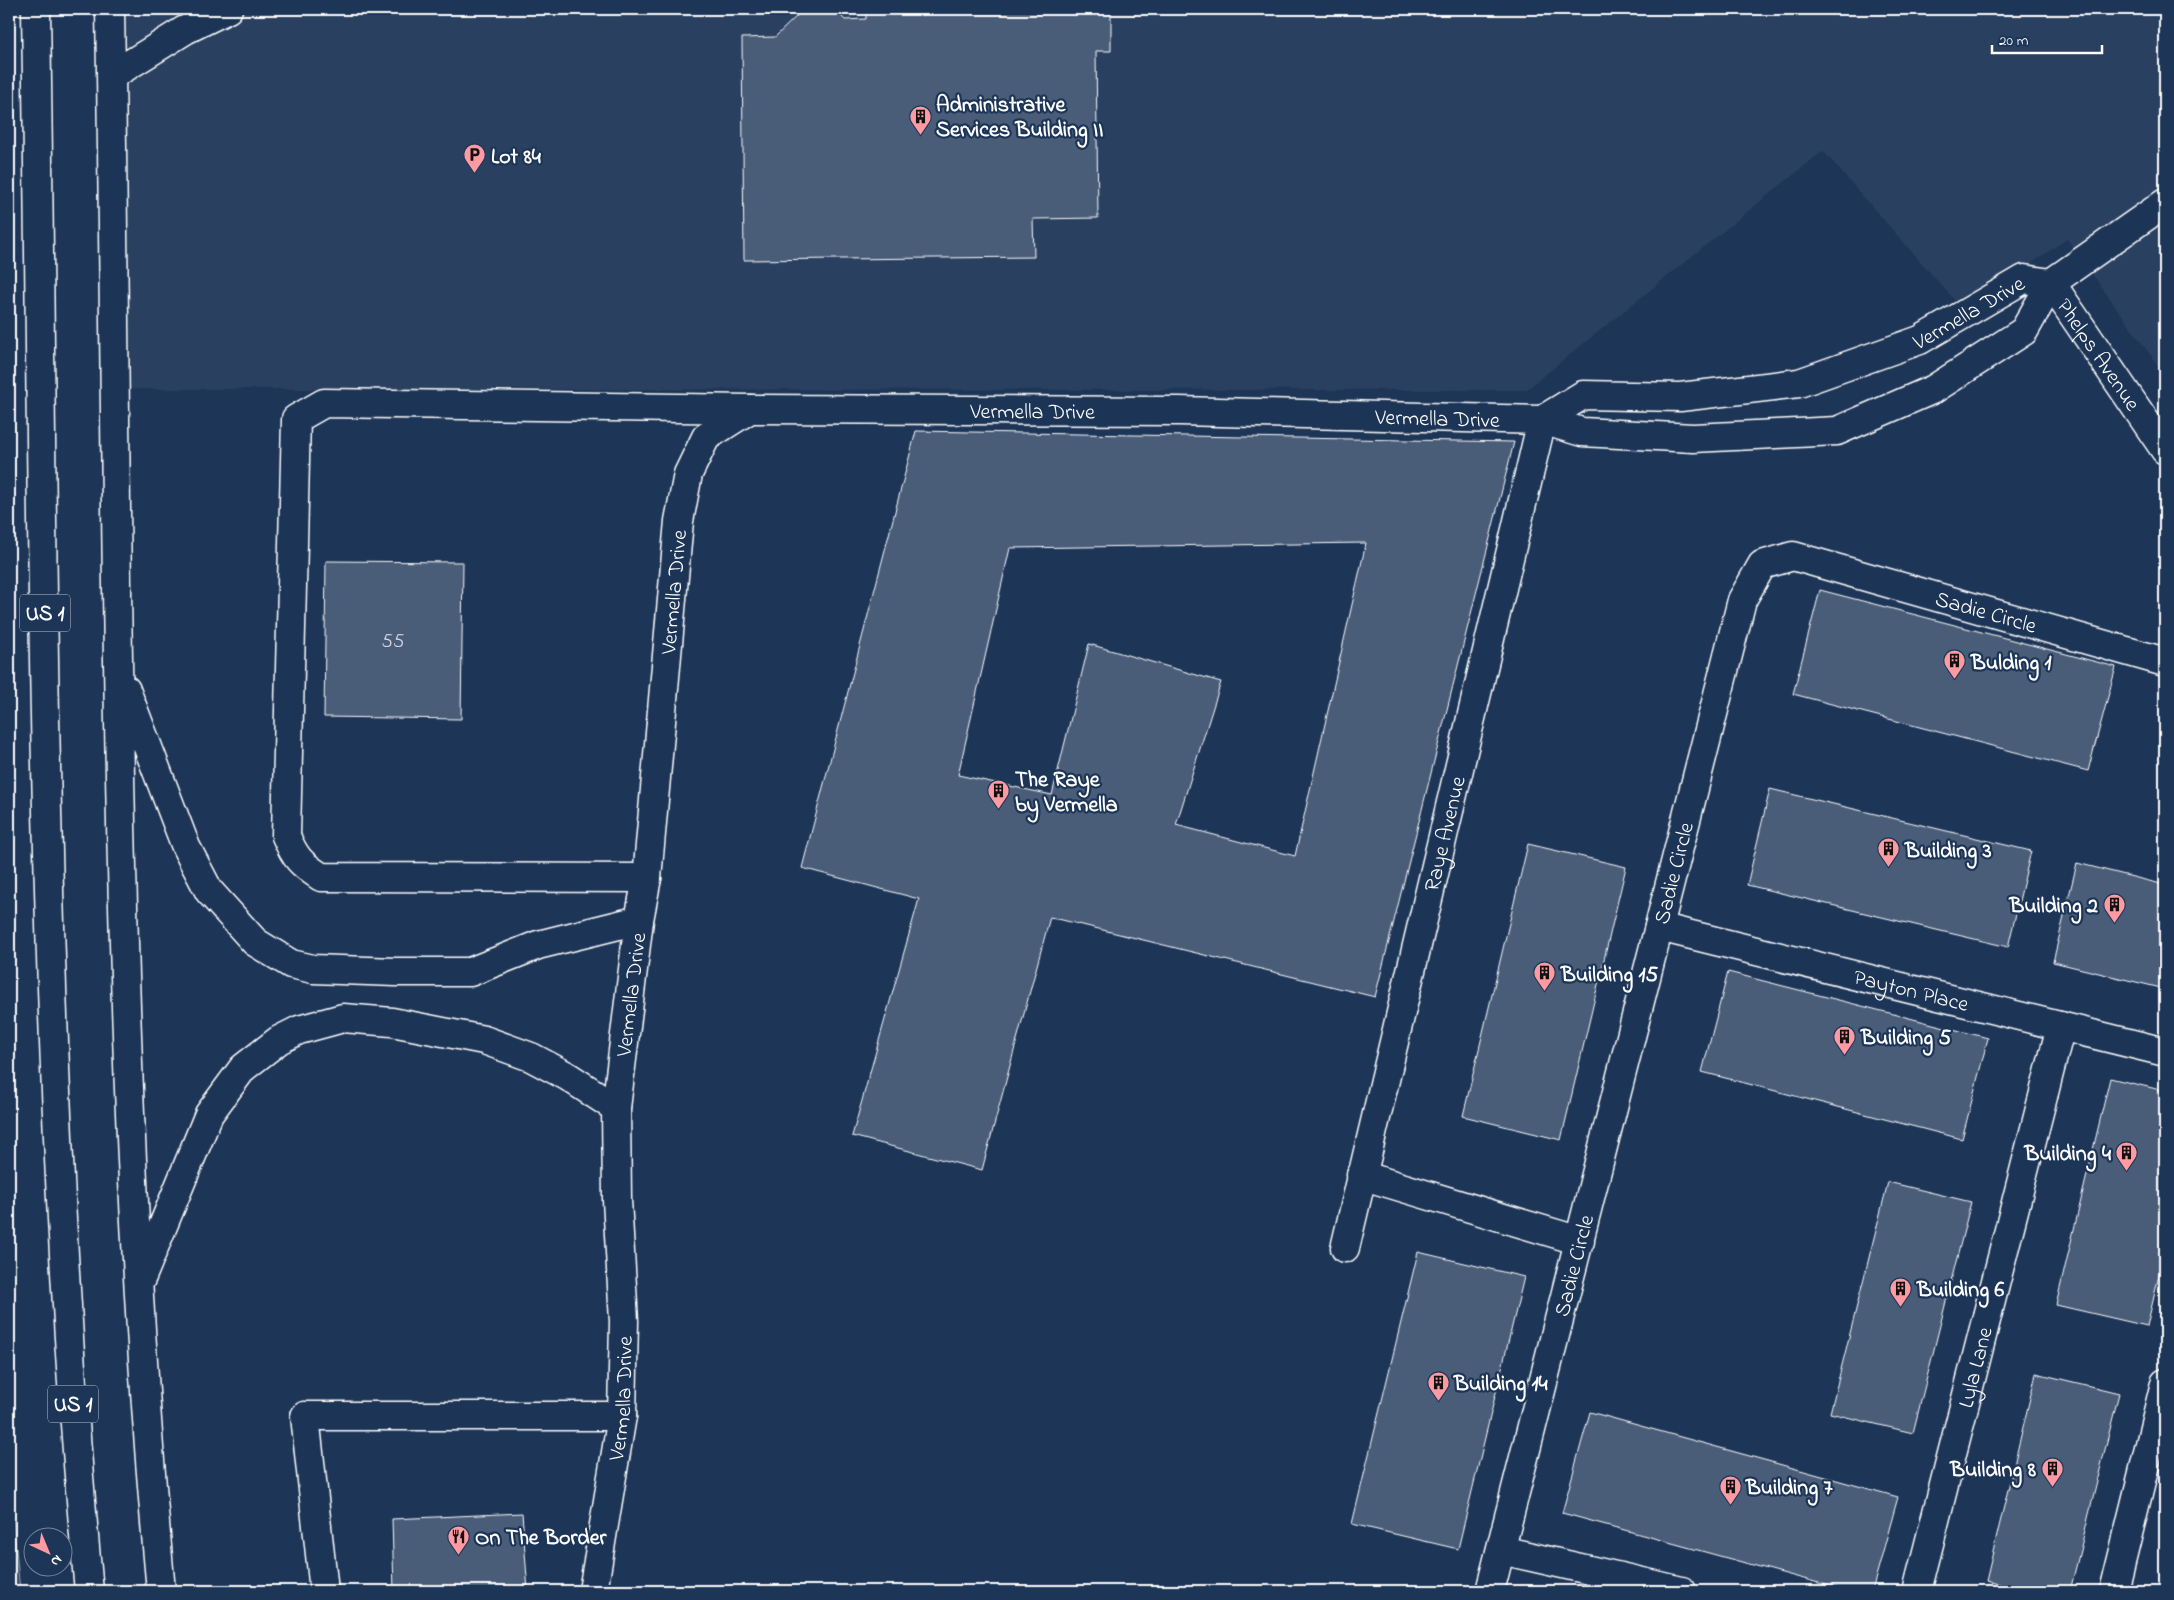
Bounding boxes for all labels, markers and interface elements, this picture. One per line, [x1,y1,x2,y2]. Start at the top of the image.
scale bar [1992,22,2102,54]
text: 20 m [1999,30,2029,52]
place label: Administrative Services Building II [936,90,1103,148]
building icon: Administrative Services Building II [908,104,932,135]
place label: Lot 84 [491,142,542,174]
parking icon: Lot 84 [463,143,487,174]
street label: Vermella Drive [1908,269,2032,360]
street label: Phelps Avenue [2047,293,2147,419]
street label: Vermella Drive [969,397,1095,430]
street label: Vermella Drive [1374,403,1500,438]
street label: Vermella Drive [654,528,697,657]
street label: Sadie Circle [1931,584,2040,644]
road number: US 1 [20,594,70,632]
house number: 55 [382,628,404,657]
place label: Bulding 1 [1970,648,2052,681]
building icon: Bulding 1 [1943,649,1967,680]
place label: The Raye by Vermella [1015,765,1118,823]
street label: Raye Avenue [1417,773,1476,895]
building icon: The Raye by Vermella [987,779,1011,810]
street label: Sadie Circle [1647,819,1704,928]
place label: Building 3 [1904,836,1992,869]
building icon: Building 3 [1877,837,1901,868]
place label: Building 2 [2009,891,2098,924]
building icon: Building 2 [2102,892,2126,923]
street label: Vermella Drive [609,931,656,1060]
place label: Building 15 [1560,960,1659,993]
building icon: Building 15 [1533,961,1557,992]
street label: Payton Place [1850,963,1972,1022]
place label: Building 5 [1860,1023,1952,1056]
building icon: Building 5 [1833,1024,1857,1055]
place label: Building 4 [2023,1139,2112,1172]
building icon: Building 4 [2115,1140,2139,1171]
street label: Sadie Circle [1547,1212,1604,1320]
place label: Building 6 [1916,1275,2005,1308]
building icon: Building 6 [1889,1276,1913,1307]
street label: Lyla Lane [1951,1324,2003,1412]
street label: Vermella Drive [602,1336,643,1464]
place label: Building 14 [1453,1369,1549,1402]
building icon: Building 14 [1426,1370,1450,1401]
road number: US 1 [48,1386,98,1422]
place label: Building 8 [1949,1455,2037,1488]
building icon: Building 8 [2040,1456,2064,1487]
place label: Building 7 [1745,1473,1834,1506]
building icon: Building 7 [1718,1474,1742,1505]
place label: On The Border [475,1523,607,1555]
restaurant icon: On The Border [447,1524,471,1555]
north arrow [22,1528,72,1578]
text: N [45,1549,67,1571]

